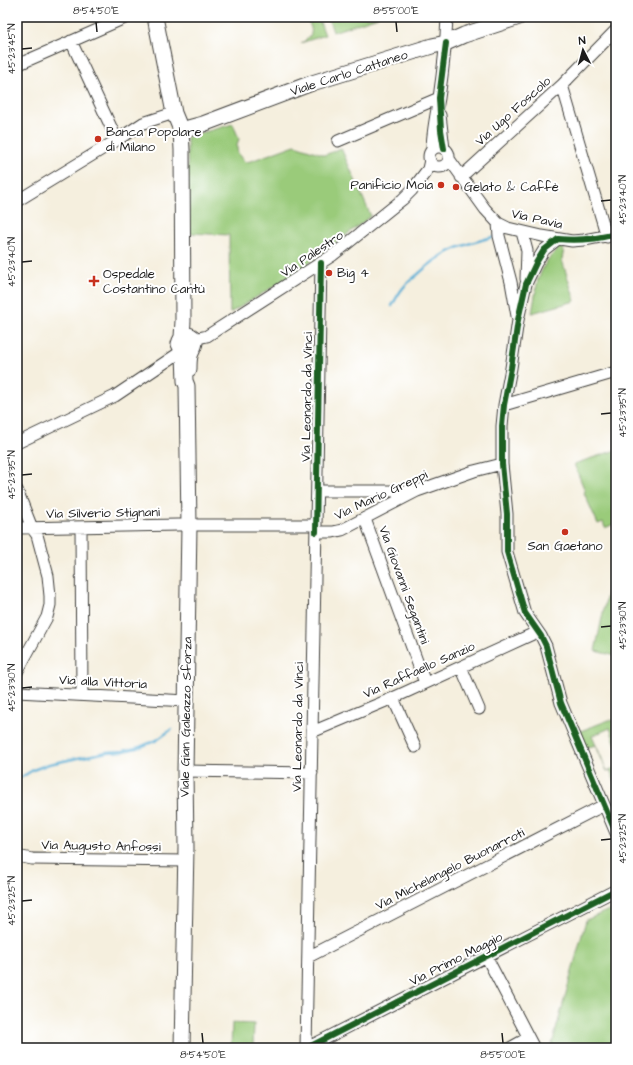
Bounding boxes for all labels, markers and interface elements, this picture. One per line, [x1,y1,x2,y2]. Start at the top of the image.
text: 8°54'50"E [73,4,119,18]
text: 8°55'00"E [373,4,419,18]
text: 45°23'45"N [5,23,19,75]
north arrow [563,30,603,70]
text: N [578,33,586,48]
street label: Viale Carlo Cattaneo [288,45,411,100]
street label: Via Ugo Foscolo [471,72,556,151]
place label: Banca Popolare di Milano [106,123,201,156]
marker: Banca Popolare di Milano [93,134,103,144]
text: 45°23'40"N [616,175,630,225]
place label: Panificio Moia [351,176,433,194]
place label: Gelato & Caffè [464,178,559,196]
marker: Panificio Moia [436,180,446,190]
marker: Gelato & Caffè [451,182,461,192]
street label: Via Pavia [510,204,565,234]
street label: Via Palestro [277,226,348,282]
text: 45°23'40"N [5,237,19,287]
place label: Big 4 [337,264,369,283]
place label: Ospedale Costantino Cantù [103,265,205,298]
marker: Big 4 [324,268,334,278]
marker: Ospedale Costantino Cantù [88,275,100,287]
street label: Via Leonardo da Vinci [297,332,317,462]
text: 45°23'35"N [616,388,630,438]
text: 45°23'35"N [5,450,19,500]
street label: Via Mario Greppi [332,466,430,524]
street label: Via Silverio Stignani [46,503,160,524]
street label: Via Giovanni Segantini [373,523,434,647]
marker: San Gaetano [560,527,570,537]
place label: San Gaetano [527,537,603,555]
text: 45°23'30"N [616,602,630,650]
street label: Viale Gian Galeazzo Sforza [176,636,196,797]
street label: Via Raffaello Sanzio [360,637,478,703]
street label: Via Leonardo da Vinci [288,662,308,792]
text: 45°23'30"N [5,664,19,712]
street label: Via alla Vittoria [59,671,148,693]
text: 45°23'25"N [616,814,630,864]
street label: Via Michelangelo Buonarroti [372,824,528,915]
street label: Via Augusto Anfossi [41,836,161,857]
text: 45°23'25"N [5,876,19,926]
street label: Via Primo Maggio [406,928,507,991]
text: 8°54'50"E [180,1048,226,1062]
text: 8°55'00"E [480,1048,526,1062]

